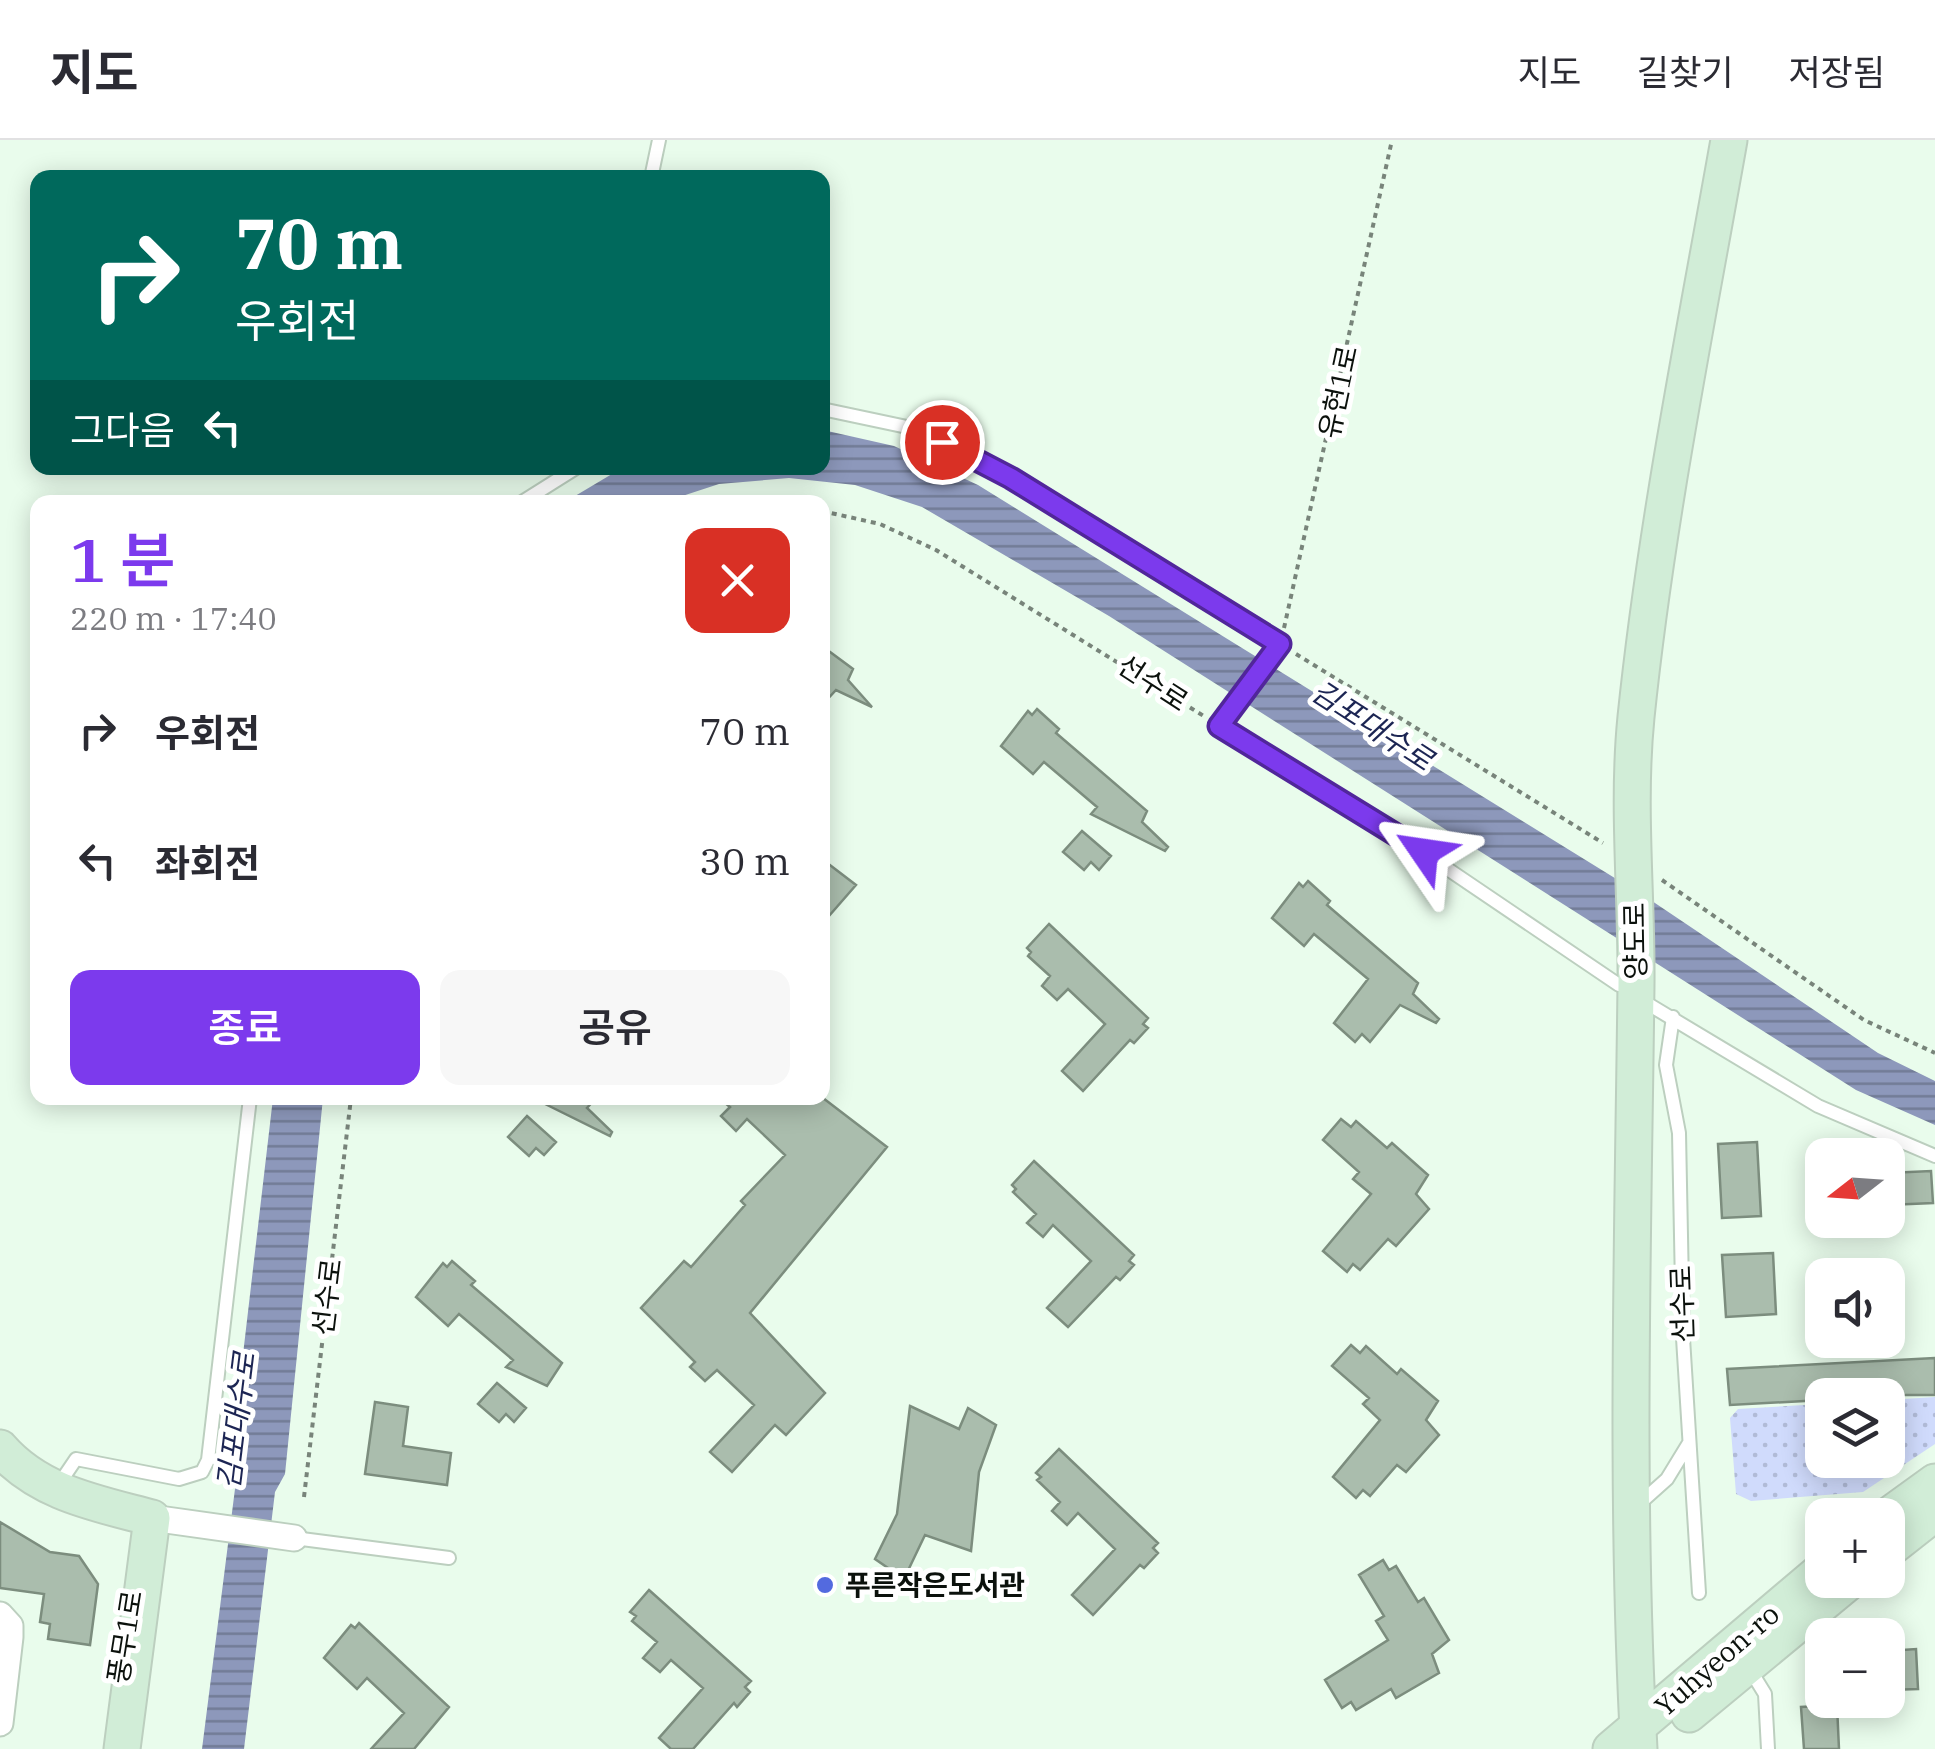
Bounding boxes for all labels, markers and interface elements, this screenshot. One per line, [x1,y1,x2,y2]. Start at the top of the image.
text: 지도 [50,41,138,103]
text: 지도 [1517,49,1582,95]
text: 길찾기 [1637,49,1733,95]
text: 저장됨 [1788,49,1885,95]
text: 70 m [235,197,403,288]
icon: right [70,210,200,340]
text: 우회전 [235,291,359,349]
street label: 유현1로 [1310,342,1365,442]
icon: left [195,400,250,455]
pin [900,400,985,485]
text: 그다음 [70,405,175,454]
icon: arrive [915,415,970,470]
text: 1 분 [70,520,175,599]
button: close [685,528,790,633]
text: 220 m · 17:40 [70,597,277,639]
street label: 선수로 [1111,646,1196,719]
water label: 김포대수로 [1304,671,1442,779]
icon: right [70,703,125,758]
text: 70 m [699,706,790,755]
text: 우회전 [155,708,260,757]
position arrow [1372,800,1476,904]
icon: left [70,833,125,888]
text: 30 m [699,836,790,885]
text: 좌회전 [155,838,260,887]
street label: 양도로 [1615,902,1654,980]
button: 종료 [70,970,420,1085]
button: 공유 [440,970,790,1085]
north arrow [1805,1138,1905,1238]
map controls [1805,1138,1905,1718]
street label: 선수로 [303,1256,350,1338]
button: sound [1805,1258,1905,1358]
street label: 선수로 [1662,1265,1701,1343]
water label: 김포대수로 [208,1349,263,1492]
button: layers [1805,1378,1905,1478]
button: + [1805,1498,1905,1598]
place label: 푸른작은도서관 [845,1566,1025,1603]
marker: 푸른작은도서관 [814,1574,836,1596]
street label: 풍무1로 [99,1588,150,1686]
street label: Yuhyeon-ro [1647,1595,1787,1724]
button: − [1805,1618,1905,1718]

